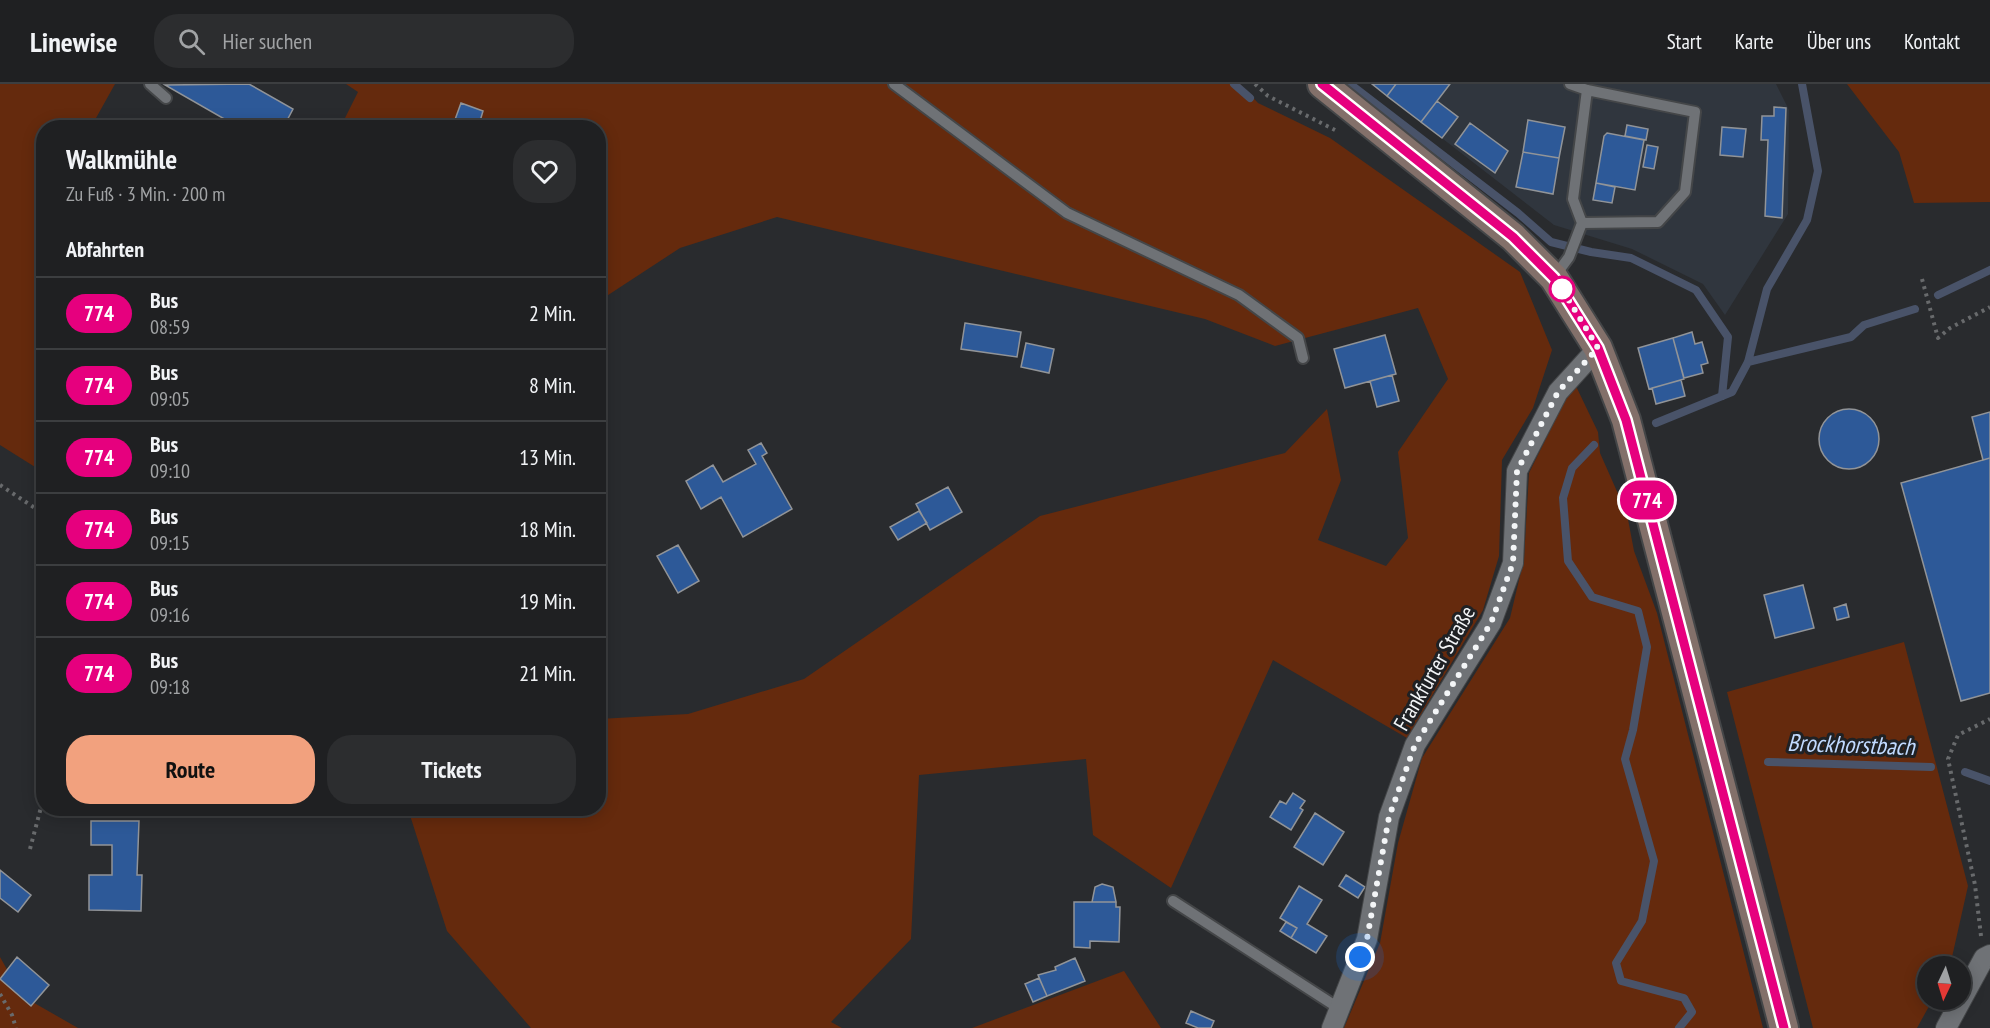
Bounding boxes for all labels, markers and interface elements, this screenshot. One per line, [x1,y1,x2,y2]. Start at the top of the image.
search box [154,14,574,68]
text: Linewise [30,23,118,60]
icon: search [175,25,208,58]
text: Hier suchen [223,27,312,55]
text: Start [1667,28,1702,55]
text: Karte [1735,28,1774,55]
text: Über uns [1807,28,1871,55]
text: Kontakt [1904,28,1960,55]
text: Walkmühle [66,140,177,177]
button: heart [513,140,576,203]
text: Zu Fuß · 3 Min. · 200 m [66,181,225,207]
text: Abfahrten [66,235,144,263]
unlabelled marker [1549,276,1575,302]
text: Bus [150,286,178,314]
text: 2 Min. [529,299,576,327]
text: 774 [84,300,114,327]
text: 08:59 [150,314,190,340]
text: Bus [150,358,178,386]
text: 8 Min. [529,371,576,399]
text: 774 [84,372,114,399]
text: 09:05 [150,386,190,412]
text: Bus [150,430,178,458]
text: 13 Min. [519,443,576,471]
text: 774 [84,444,114,471]
text: 09:10 [150,458,190,484]
line badge: 774 [1612,480,1682,520]
text: 774 [1632,487,1662,514]
text: Bus [150,502,178,530]
text: 18 Min. [519,515,576,543]
text: 774 [84,516,114,543]
text: 09:15 [150,530,190,556]
text: Bus [150,574,178,602]
text: 19 Min. [519,587,576,615]
text: 774 [84,588,114,615]
street label: Frankfurter Straße [1387,601,1481,735]
text: 09:16 [150,602,190,628]
text: Bus [150,646,178,674]
text: 21 Min. [519,659,576,687]
text: 774 [84,660,114,687]
text: 09:18 [150,674,190,700]
water label: Brockhorstbach [1787,727,1917,762]
button: Route [66,735,315,804]
button: Tickets [327,735,576,804]
your location [1345,942,1375,972]
north arrow [1917,956,1971,1010]
map controls [1917,956,1971,1010]

